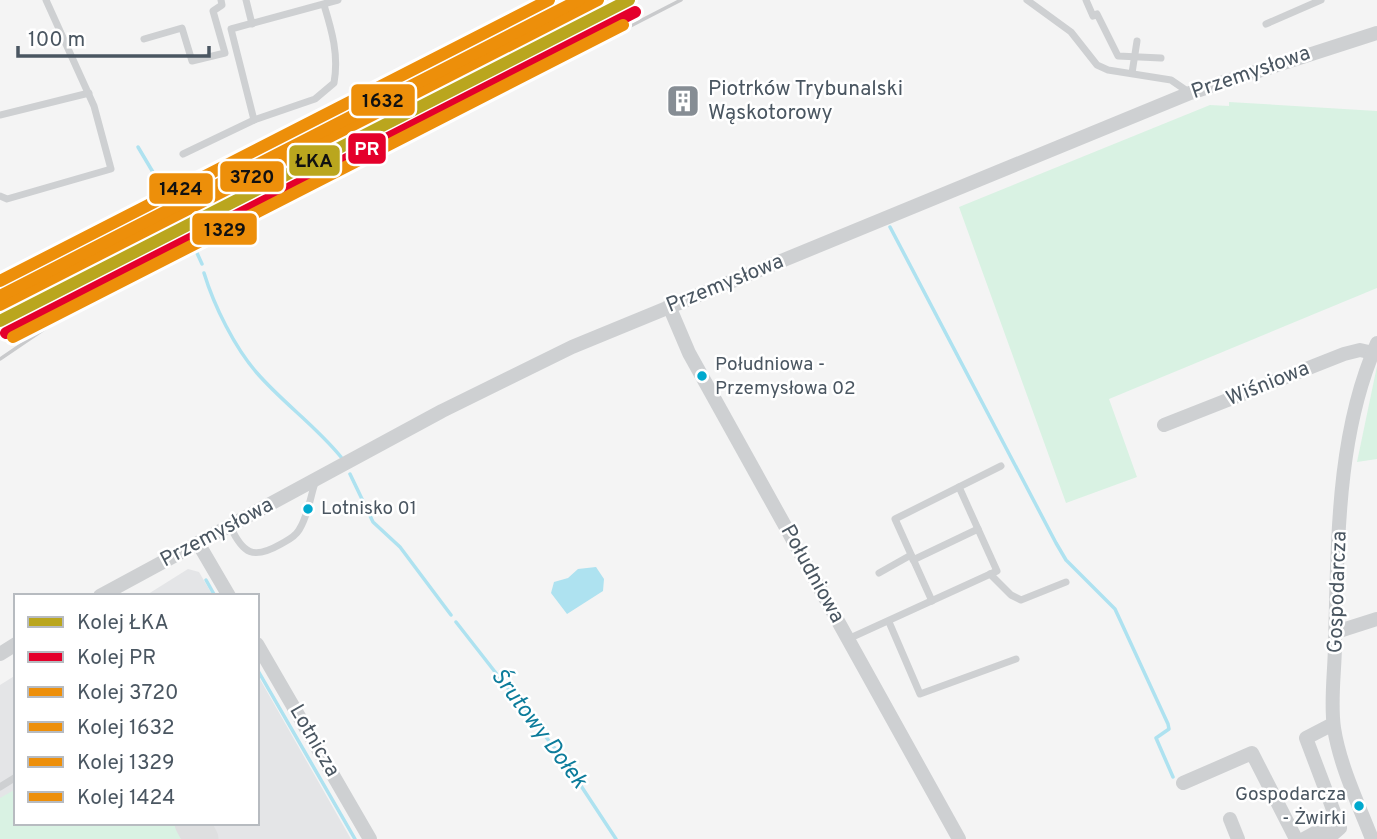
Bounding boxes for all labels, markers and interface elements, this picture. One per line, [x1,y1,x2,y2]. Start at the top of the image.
scale bar [18,14,208,58]
text: 100 m [28,27,85,54]
street label: Przemysłowa [1188,40,1314,106]
place label: Piotrków Trybunalski Wąskotorowy [708,76,903,127]
building icon: Piotrków Trybunalski Wąskotorowy [664,82,702,120]
line badge: 1632 [350,83,416,117]
text: 1632 [362,90,404,114]
line badge: PR [347,132,387,165]
text: PR [354,138,380,162]
line badge: ŁKA [288,144,341,177]
text: ŁKA [295,150,333,174]
line badge: 3720 [219,160,285,193]
text: 3720 [229,166,275,190]
line badge: 1424 [148,172,214,205]
text: 1424 [159,178,203,202]
line badge: 1329 [191,212,258,246]
text: 1329 [204,219,246,243]
street label: Przemysłowa [662,248,788,320]
place label: Południowa - Przemysłowa 02 [715,353,856,401]
street label: Wiśniowa [1222,355,1314,413]
marker: Południowa - Przemysłowa 02 [695,369,709,383]
street label: Przemysłowa [156,492,278,574]
place label: Lotnisko 01 [321,497,417,521]
marker: Lotnisko 01 [301,502,315,516]
street label: Południowa [774,520,850,628]
street label: Gospodarcza [1322,530,1354,654]
legend [14,594,259,825]
text: Kolej ŁKA [77,610,169,637]
text: Kolej PR [77,645,156,672]
water label: Śrutowy Dołek [483,662,595,795]
text: Kolej 3720 [77,680,179,707]
street label: Lotnicza [282,700,346,782]
text: Kolej 1632 [77,715,175,742]
text: Kolej 1329 [77,750,175,777]
place label: Gospodarcza - Żwirki [1235,783,1346,831]
text: Kolej 1424 [77,785,175,812]
marker: Gospodarcza - Żwirki [1352,799,1366,813]

